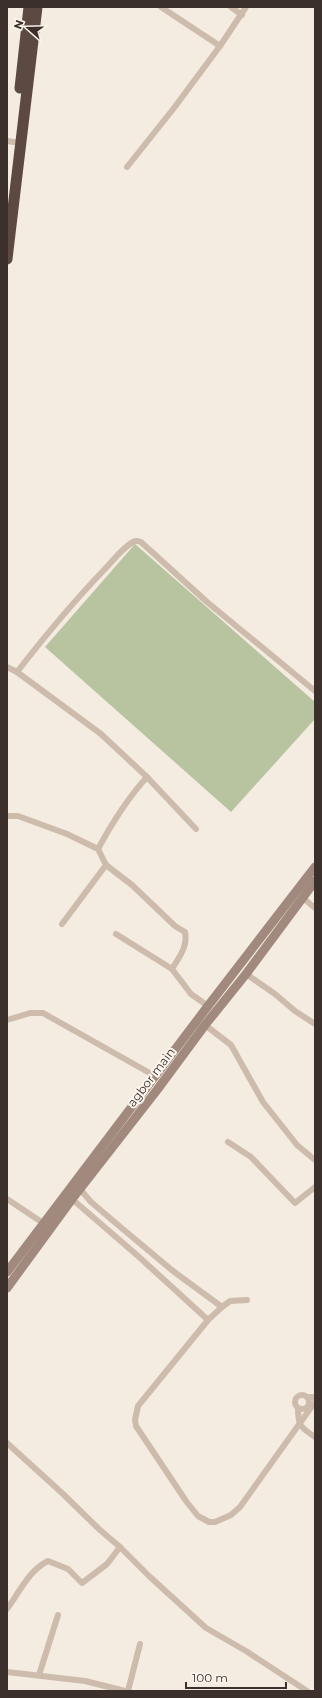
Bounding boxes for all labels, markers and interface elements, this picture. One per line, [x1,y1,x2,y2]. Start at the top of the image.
north arrow [8,8,48,48]
text: N [11,18,27,31]
street label: agbor main [124,1045,178,1109]
scale bar [186,1664,286,1690]
text: 100 m [192,1670,228,1685]

